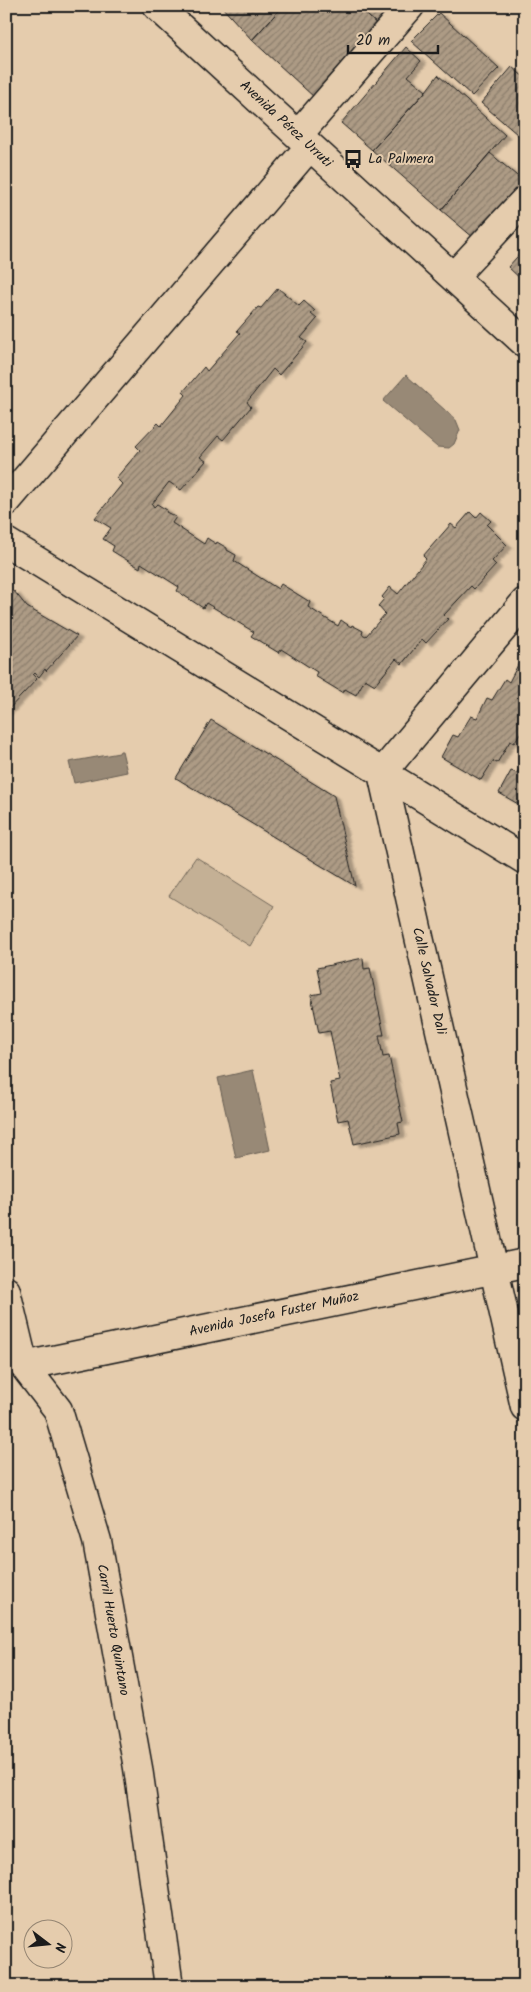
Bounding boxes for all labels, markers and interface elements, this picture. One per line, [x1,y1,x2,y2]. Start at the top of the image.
scale bar [348,22,438,54]
text: 20 m [356,29,390,53]
street label: Avenida Pérez Urruti [235,75,338,174]
bus stop icon: La Palmera [342,148,364,170]
place label: La Palmera [368,148,434,170]
street label: Calle Salvador Dali [406,925,452,1037]
street label: Avenida Josefa Fuster Muñoz [187,1285,361,1343]
street label: Carril Huerto Quintano [91,1562,135,1698]
north arrow [22,1920,72,1970]
text: N [48,1940,71,1955]

